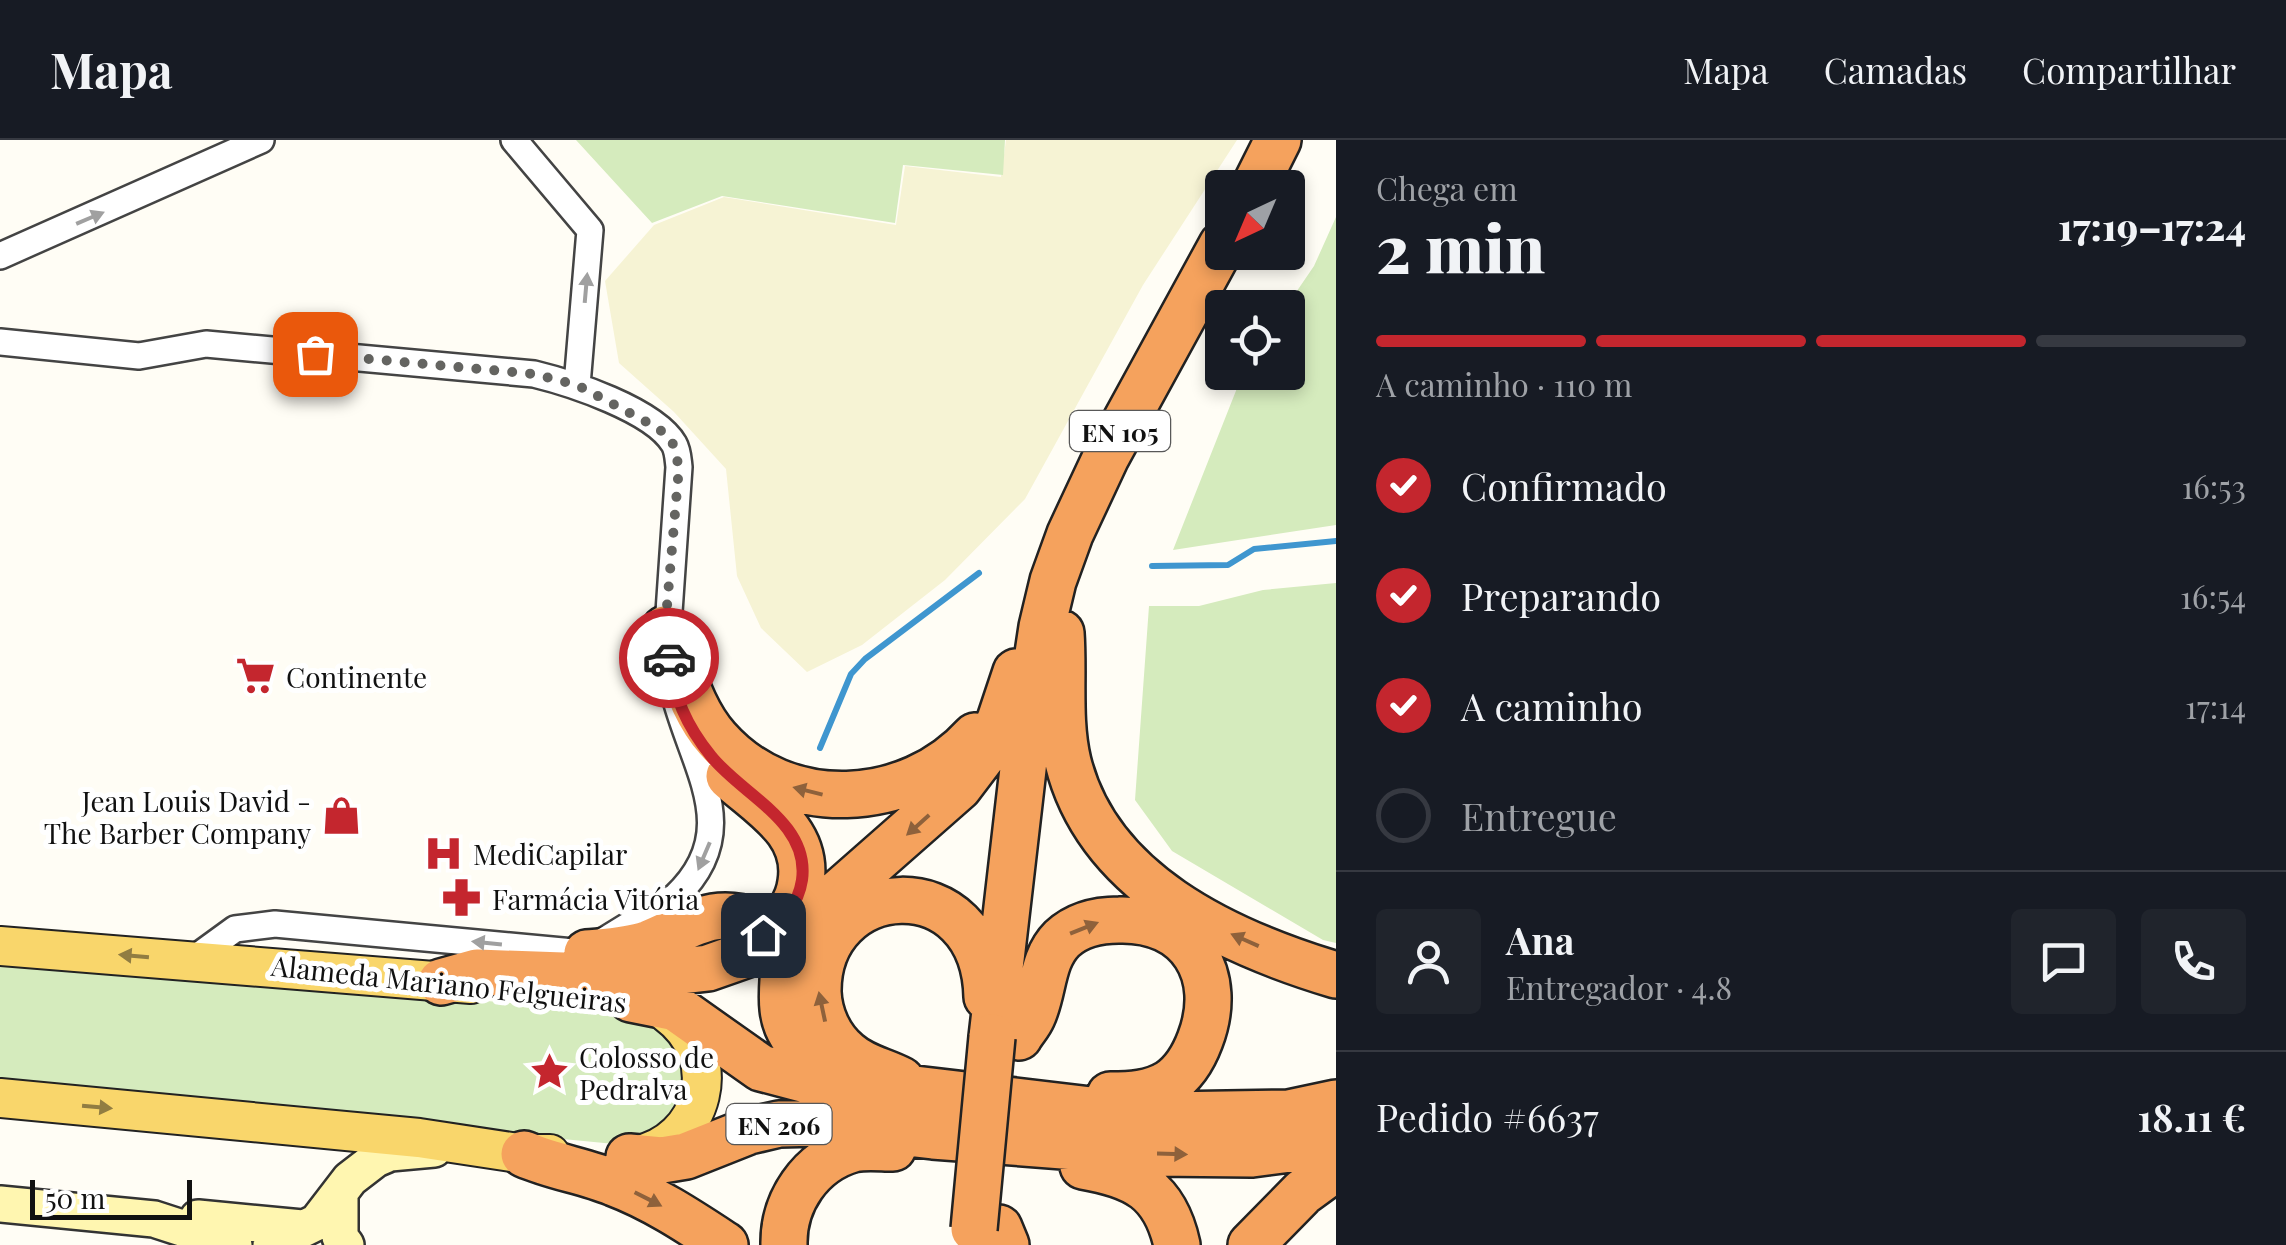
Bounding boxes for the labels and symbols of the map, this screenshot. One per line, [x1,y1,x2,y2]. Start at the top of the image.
north arrow [1205,170,1305,270]
one-way arrow [75,210,105,226]
one-way arrow [578,271,594,303]
pin [273,312,358,397]
road number: EN 105 [1070,411,1170,451]
courier [619,608,719,708]
supermarket icon: Continente [235,655,277,697]
place label: Continente [286,658,427,695]
place label: Jean Louis David - The Barber Company [44,782,311,851]
one-way arrow [792,782,823,798]
shop icon: Jean Louis David - The Barber Company [320,795,362,837]
one-way arrow [906,814,931,836]
hospital icon: MediCapilar [422,832,464,874]
place label: MediCapilar [473,835,628,872]
one-way arrow [695,841,711,871]
pharmacy icon: Farmácia Vitória [441,877,483,919]
place label: Farmácia Vitória [492,880,699,917]
pin [721,893,806,978]
one-way arrow [1069,920,1099,936]
one-way arrow [1230,932,1260,948]
one-way arrow [471,935,503,951]
street label: Alameda Mariano Felgueiras [269,946,629,1020]
one-way arrow [118,948,150,964]
one-way arrow [813,991,829,1022]
place label: Colosso de Pedralva [579,1038,714,1107]
place icon: Colosso de Pedralva [528,1051,570,1093]
one-way arrow [82,1099,114,1115]
road number: EN 206 [726,1104,832,1144]
one-way arrow [1157,1146,1189,1162]
scale bar [30,1175,192,1220]
one-way arrow [633,1190,662,1207]

